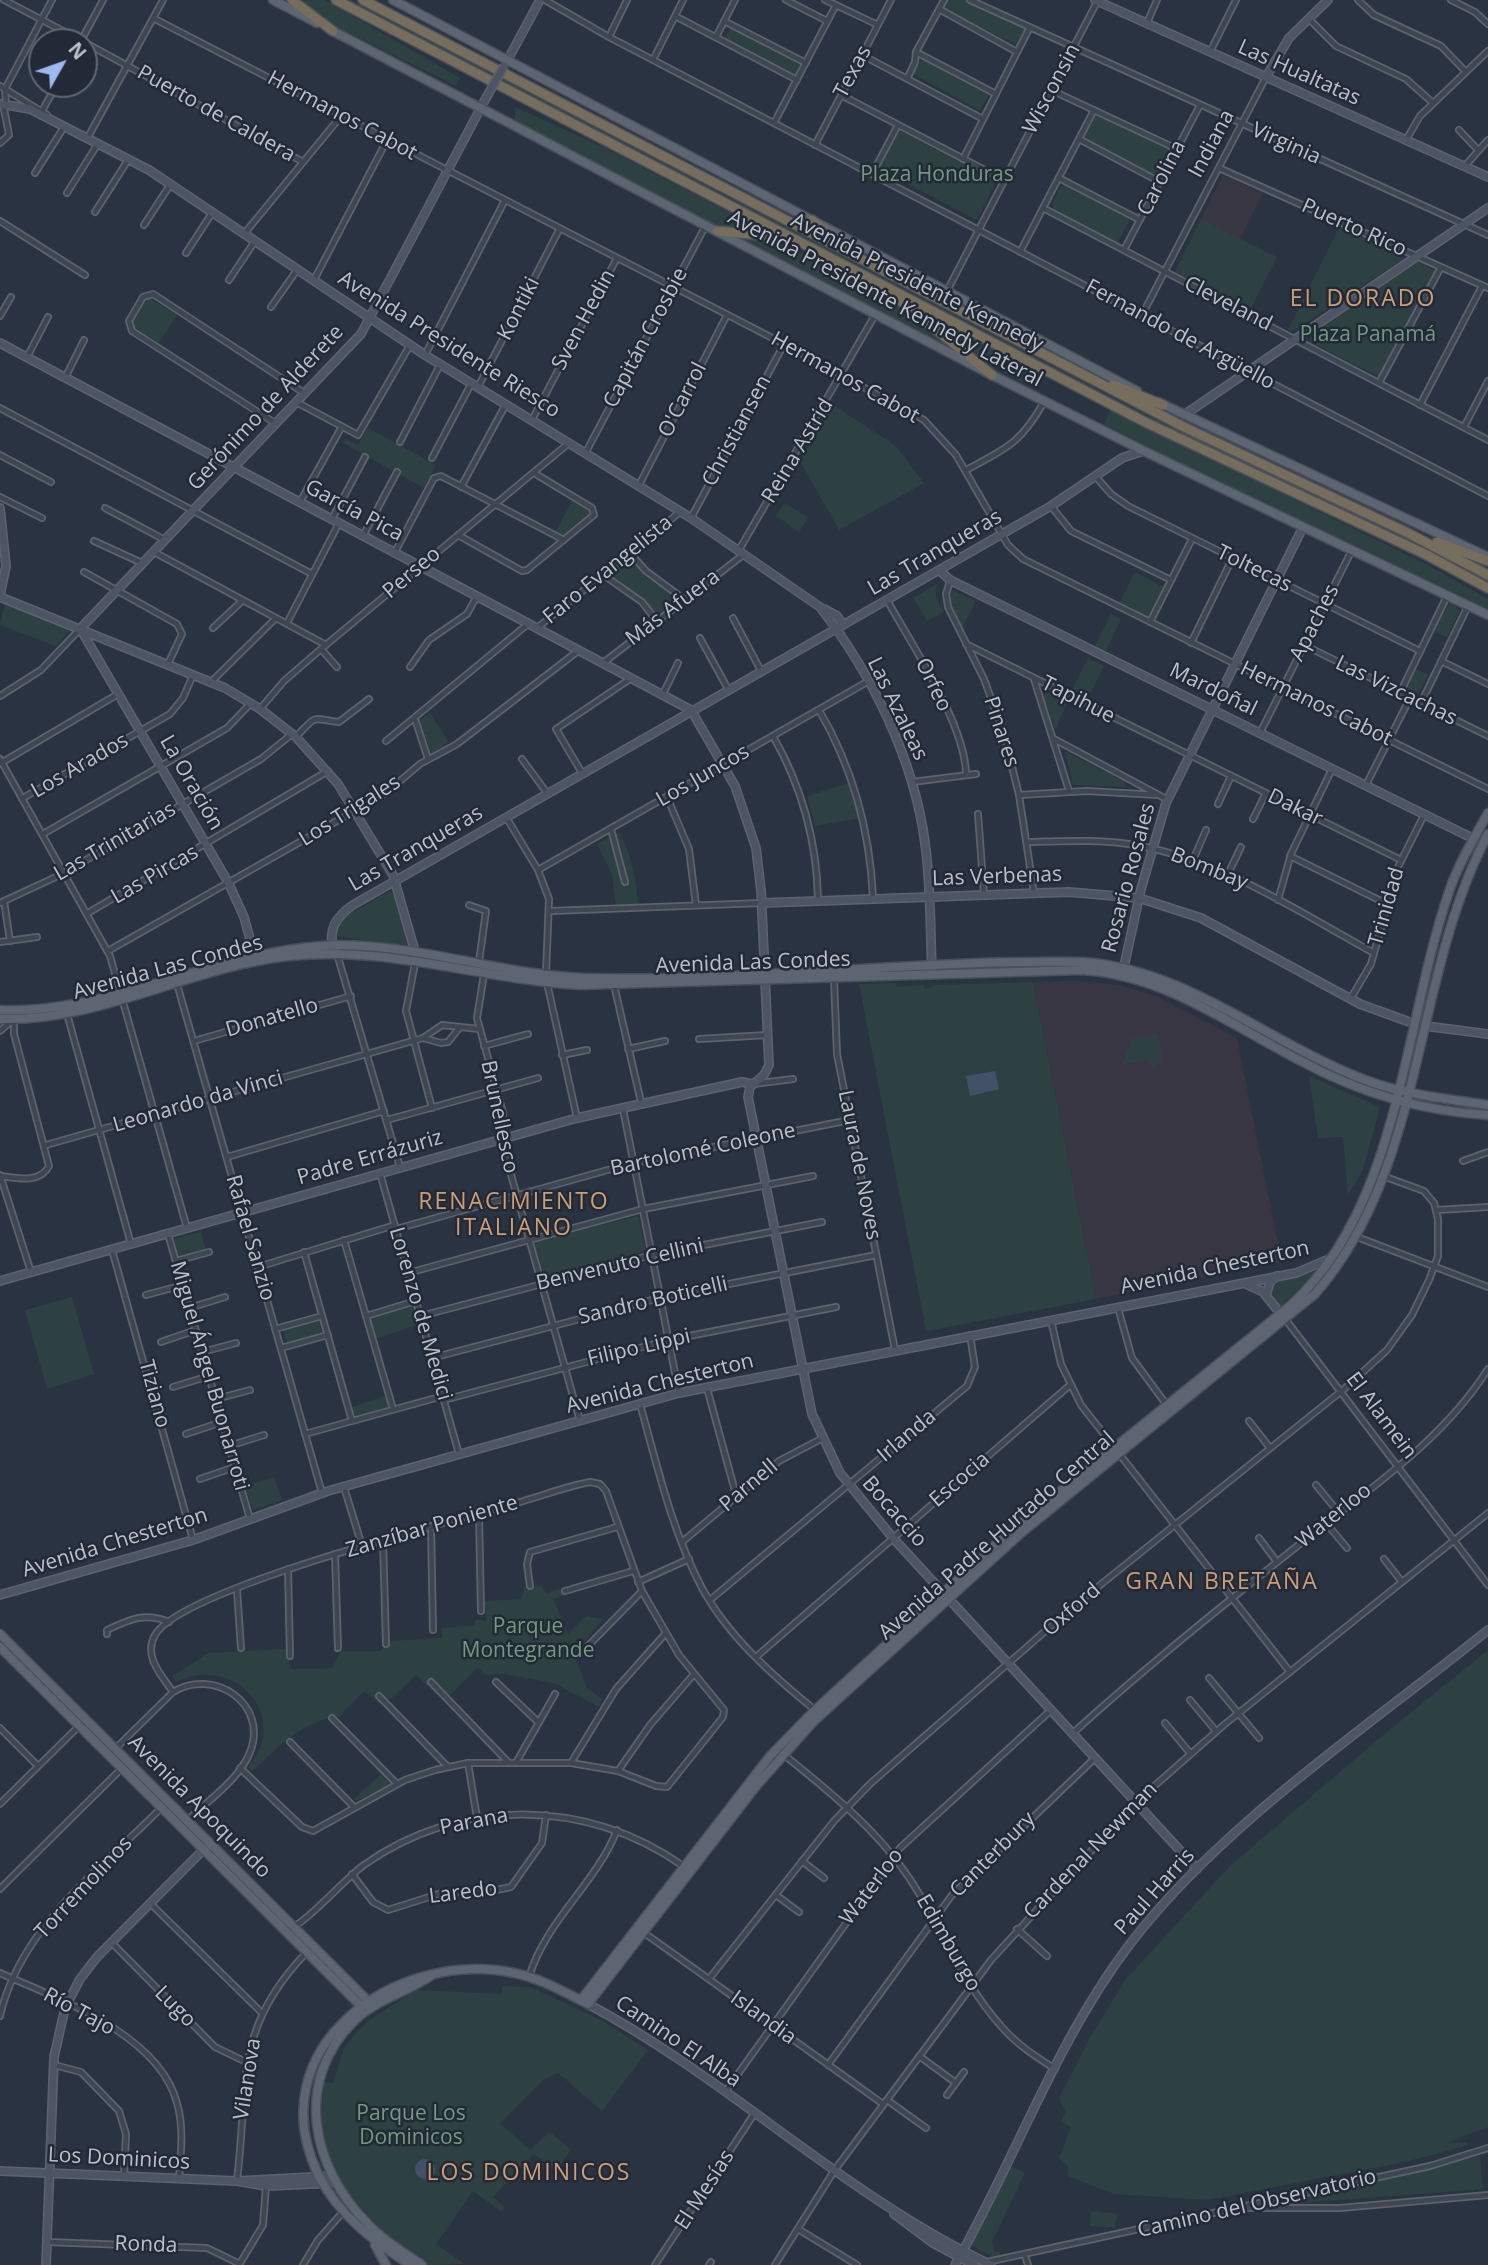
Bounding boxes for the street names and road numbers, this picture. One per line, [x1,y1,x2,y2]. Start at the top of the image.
street label: Las Hualtatas [1234,35,1364,111]
street label: Wisconsin [1018,40,1086,138]
street label: Texas [829,41,877,103]
street label: Puerto de Caldera [133,60,299,168]
street label: Hermanos Cabot [263,66,421,166]
street label: Indiana [1184,106,1240,182]
street label: Virginia [1248,118,1324,170]
street label: Carolina [1132,136,1192,220]
street label: Puerto Rico [1298,194,1410,262]
street label: Avenida Presidente Kennedy Lateral [723,205,1047,393]
street label: Avenida Presidente Kennedy [787,208,1047,358]
street label: Capitán Crosbie [599,264,693,412]
street label: Sven Hedin [547,265,621,375]
street label: Avenida Presidente Riesco [333,266,565,424]
street label: Cleveland [1180,271,1276,337]
street label: Kontiki [492,273,546,345]
street label: Fernando de Argüello [1081,274,1279,396]
street label: Gerónimo de Alderete [183,320,349,496]
street label: Hermanos Cabot [766,327,924,429]
street label: O'Carrol [653,358,713,442]
street label: Christiansen [697,371,777,491]
street label: Reina Astrid [757,394,839,508]
street label: García Pica [301,475,407,547]
street label: Las Tranqueras [864,504,1006,602]
street label: Faro Evangelista [538,510,678,630]
street label: Toltecas [1212,540,1296,598]
street label: Perseo [378,542,446,604]
street label: Más Afuera [621,564,725,652]
street label: Apaches [1285,581,1345,665]
street label: Las Vizcachas [1331,651,1461,731]
street label: Las Azaleas [861,653,933,765]
street label: Orfeo [909,654,957,716]
street label: Hermanos Cabot [1236,656,1396,752]
street label: Mardoñal [1165,658,1261,722]
street label: Tapihue [1037,671,1119,729]
street label: Pinares [978,693,1024,771]
street label: Los Arados [27,728,133,804]
street label: La Oración [154,731,228,835]
street label: Los Juncos [652,739,754,813]
street label: Los Trigales [295,770,405,852]
street label: Dakar [1263,784,1327,832]
street label: Las Trinitarias [50,797,180,887]
street label: Las Tranqueras [345,800,487,898]
street label: Rosario Rosales [1097,801,1161,955]
street label: Las Pircas [107,840,203,910]
street label: Bombay [1167,842,1251,896]
street label: Las Verbenas [932,862,1062,892]
street label: Trinidad [1364,865,1410,949]
street label: Avenida Las Condes [70,931,266,1005]
street label: Avenida Las Condes [655,947,851,979]
street label: Donatello [223,993,321,1043]
street label: Brunellesco [475,1058,523,1176]
street label: Leonardo da Vinci [110,1066,286,1138]
street label: Laura de Noves [832,1088,886,1242]
street label: Bartolomé Coleone [608,1118,798,1182]
street label: Padre Errázuriz [294,1125,446,1191]
street label: Rafael Sanzio [220,1172,280,1304]
street label: Lorenzo de Medici [383,1224,457,1404]
street label: Benvenuto Cellini [534,1233,706,1297]
street label: Avenida Chesterton [1118,1236,1312,1300]
street label: Miguel Ángel Buonarroti [164,1258,254,1494]
street label: Sandro Boticelli [576,1272,730,1330]
street label: Filipo Lippi [585,1324,693,1372]
street label: Avenida Chesterton [564,1348,756,1420]
street label: Tiziano [133,1357,175,1431]
street label: El Alamein [1340,1368,1422,1464]
street label: Irlanda [873,1404,941,1468]
street label: Avenida Padre Hurtado Central [874,1427,1120,1645]
street label: Escocia [925,1447,995,1513]
street label: Parnell [715,1454,783,1518]
street label: Bocaccio [856,1471,932,1553]
street label: Waterloo [1291,1478,1377,1554]
street label: Zanzíbar Poniente [343,1490,521,1564]
street label: Avenida Chesterton [19,1503,211,1583]
street label: Oxford [1038,1578,1106,1642]
street label: Avenida Apoquindo [122,1730,276,1884]
street label: Cardenal Newman [1019,1777,1163,1925]
street label: Parana [438,1803,510,1841]
street label: Canterbury [945,1807,1041,1903]
street label: Torremolinos [30,1831,138,1945]
street label: Waterloo [835,1844,909,1930]
street label: Paul Harris [1110,1844,1200,1940]
street label: Laredo [427,1876,499,1910]
street label: Edimburgo [910,1890,986,1996]
street label: Lugo [149,1981,201,2033]
street label: Río Tajo [39,1983,119,2041]
street label: Islandia [725,1986,801,2050]
street label: Camino El Alba [610,1991,746,2093]
street label: Vilanova [229,2036,267,2122]
street label: Los Dominicos [47,2143,191,2175]
street label: El Mesías [670,2145,740,2235]
street label: Camino del Observatorio [1135,2164,1379,2244]
street label: Ronda [114,2231,178,2259]

